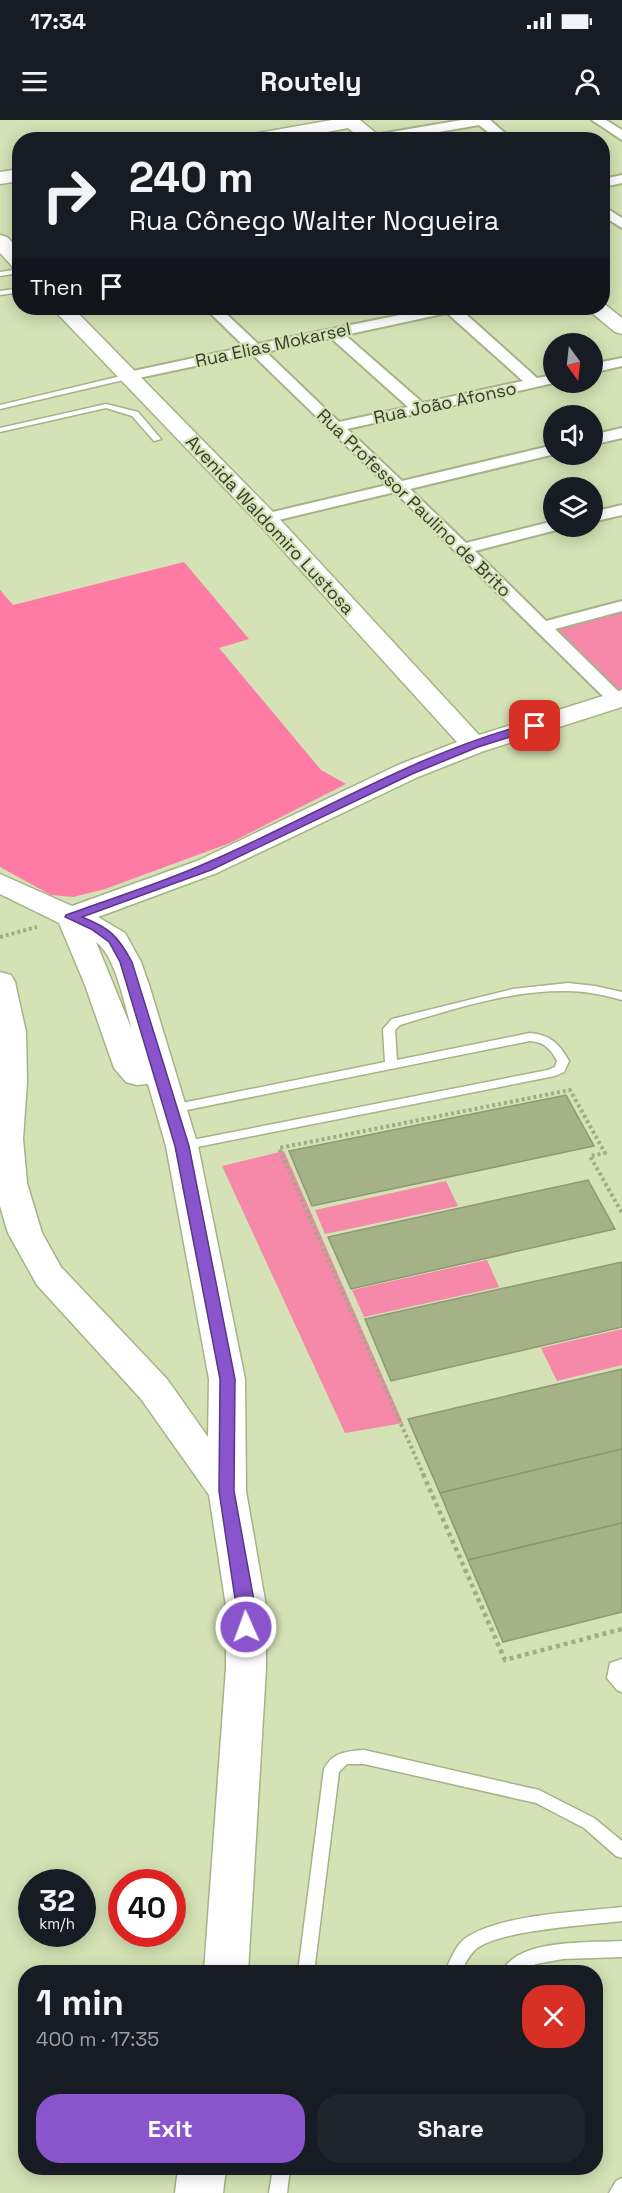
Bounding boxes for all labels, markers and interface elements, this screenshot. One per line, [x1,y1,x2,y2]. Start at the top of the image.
text: 17:34 [30,7,86,35]
text: Routely [260,64,362,99]
icon: menu [18,65,51,98]
icon: person [571,65,604,98]
text: 240 m [129,151,254,204]
icon: right [30,156,108,234]
text: Rua Cônego Walter Nogueira [129,203,499,238]
icon: arrive [95,270,128,303]
text: Then [30,273,83,301]
street label: Rua Elias Mokarsel [193,317,353,372]
north arrow [543,333,603,393]
map controls [543,333,603,537]
street label: Rua João Afonso [371,376,519,429]
street label: Rua Professor Paulino de Brito [312,404,516,602]
button: sound [543,405,603,465]
street label: Avenida Waldomiro Lustosa [181,430,360,619]
button: layers [543,477,603,537]
pin [509,700,560,751]
icon: arrive [518,709,551,742]
position arrow [214,1595,278,1659]
speed limit sign: 40 [108,1869,186,1947]
text: 32 [39,1881,75,1920]
text: km/h [39,1914,75,1933]
text: 1 min [36,1980,124,2026]
button: close [522,1985,585,2048]
text: 400 m · 17:35 [36,2026,159,2052]
button: Exit [36,2094,305,2163]
button: Share [317,2094,585,2163]

